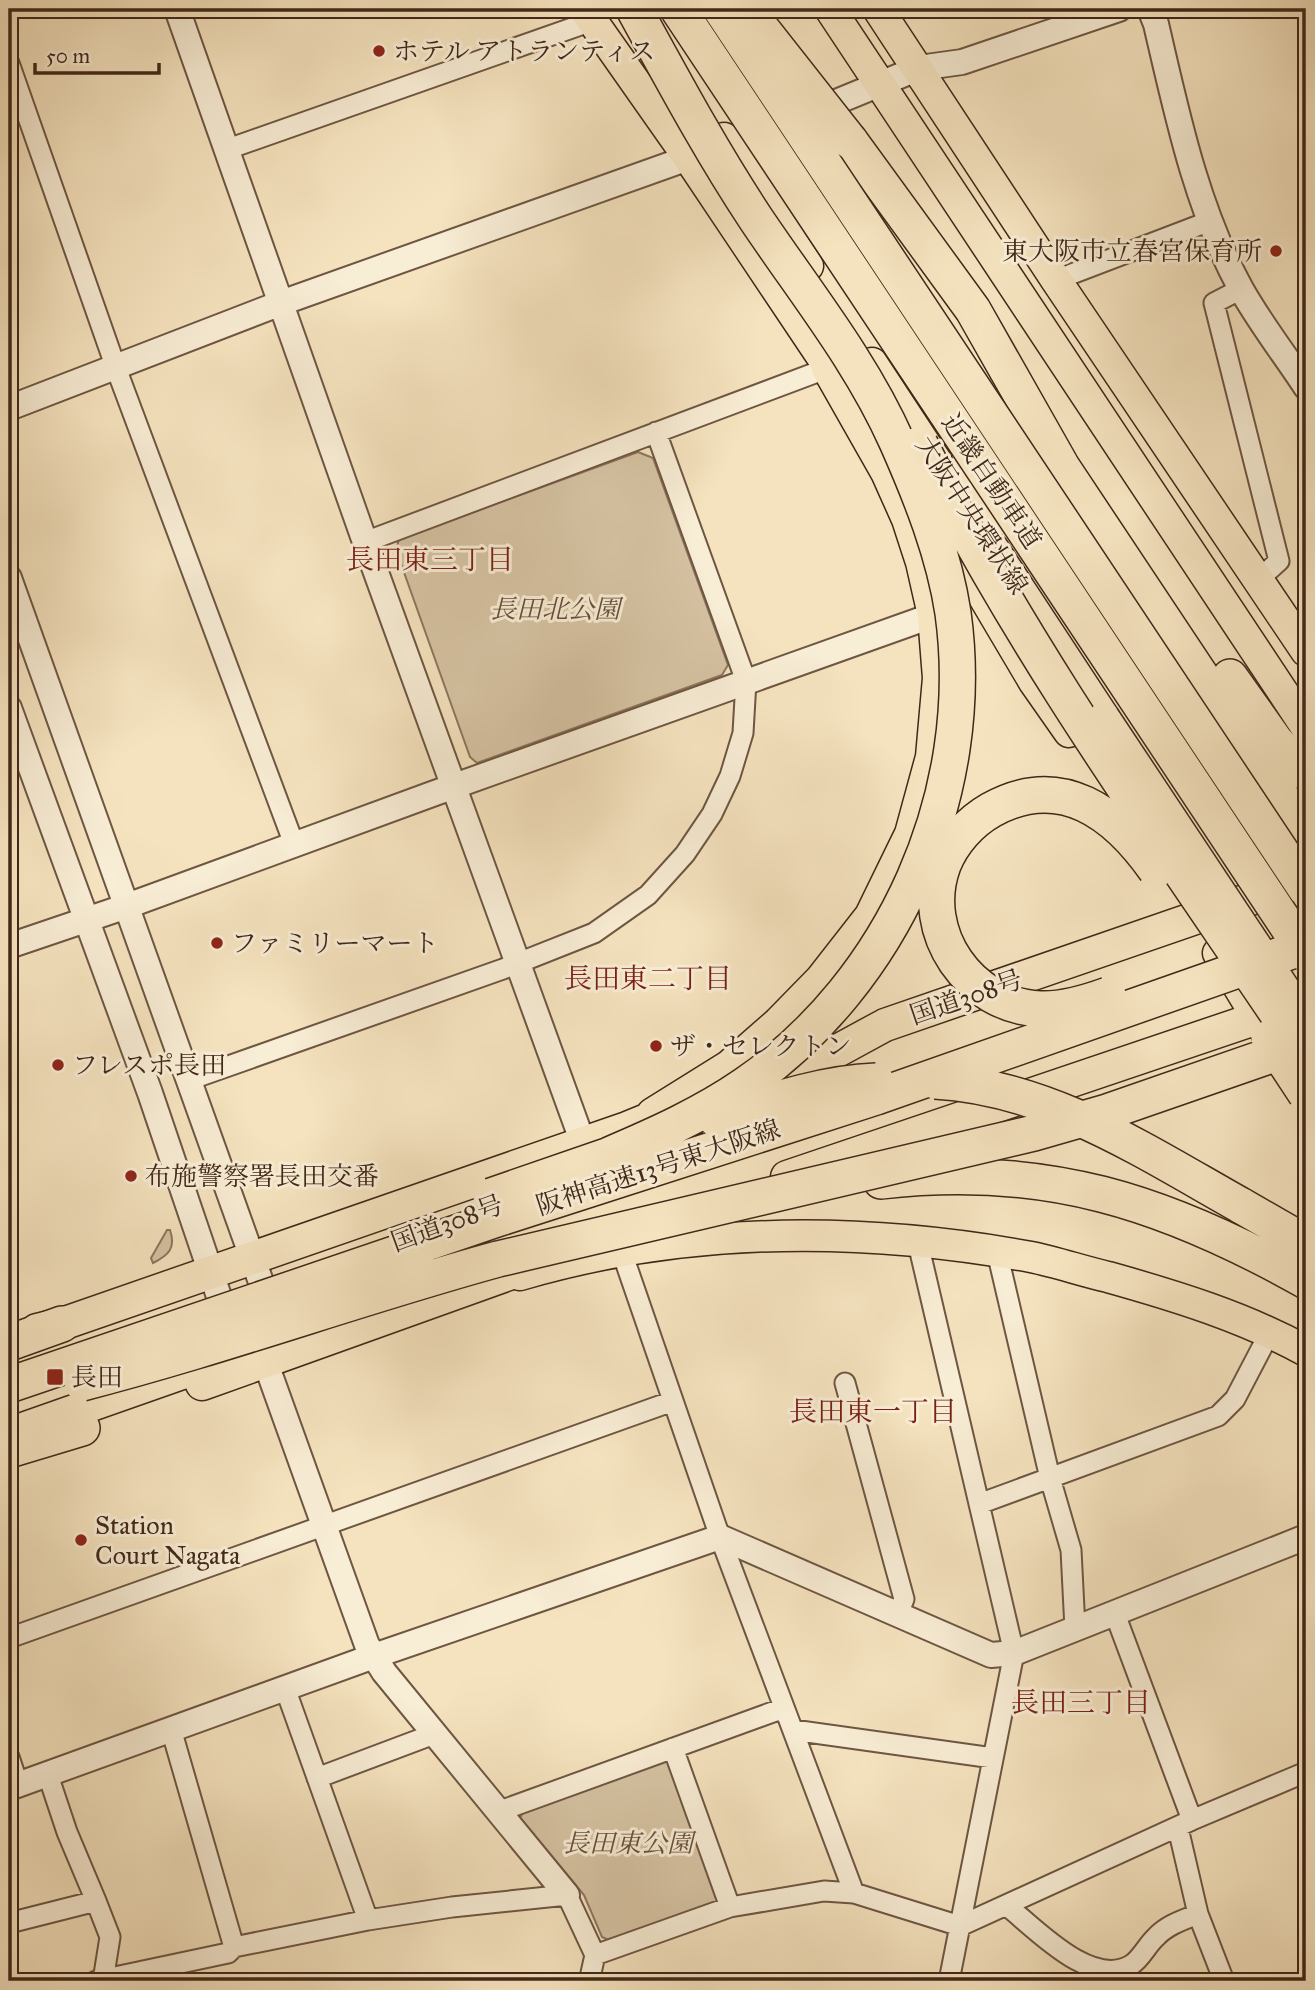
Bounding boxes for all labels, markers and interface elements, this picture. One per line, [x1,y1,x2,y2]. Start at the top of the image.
scale bar [35,32,159,76]
place label: ホテル アトランティス [393,35,655,67]
text: 50 m [46,43,91,69]
marker: ホテル アトランティス [371,43,387,59]
place label: 東大阪市立春宮保育所 [1002,235,1262,267]
marker: 東大阪市立春宮保育所 [1268,243,1284,259]
street label: 近畿自動車道 [935,407,1049,555]
street label: 大阪中央環状線 [909,430,1035,600]
district label: 長田東三丁目 [346,542,514,577]
park label: 長田北公園 [490,593,624,625]
place label: ファミリーマート [231,927,438,959]
marker: ファミリーマート [209,935,225,951]
district label: 長田東二丁目 [564,961,732,996]
street label: 国道308号 [905,963,1027,1031]
place label: ザ・セレクトン [670,1030,851,1062]
marker: ザ・セレクトン [648,1038,664,1054]
place label: フレスポ長田 [72,1049,226,1081]
marker: フレスポ長田 [50,1057,66,1073]
street label: 阪神高速13号東大阪線 [532,1112,784,1222]
place label: 布施警察署長田交番 [145,1160,379,1192]
marker: 布施警察署長田交番 [123,1168,139,1184]
street label: 国道308号 [386,1188,508,1258]
place label: 長田 [71,1361,123,1393]
marker: 長田 [45,1367,65,1387]
district label: 長田東一丁目 [789,1394,957,1429]
place label: Station Court Nagata [95,1509,240,1571]
marker: Station Court Nagata [73,1532,89,1548]
district label: 長田三丁目 [1011,1685,1151,1720]
park label: 長田東公園 [563,1827,697,1859]

